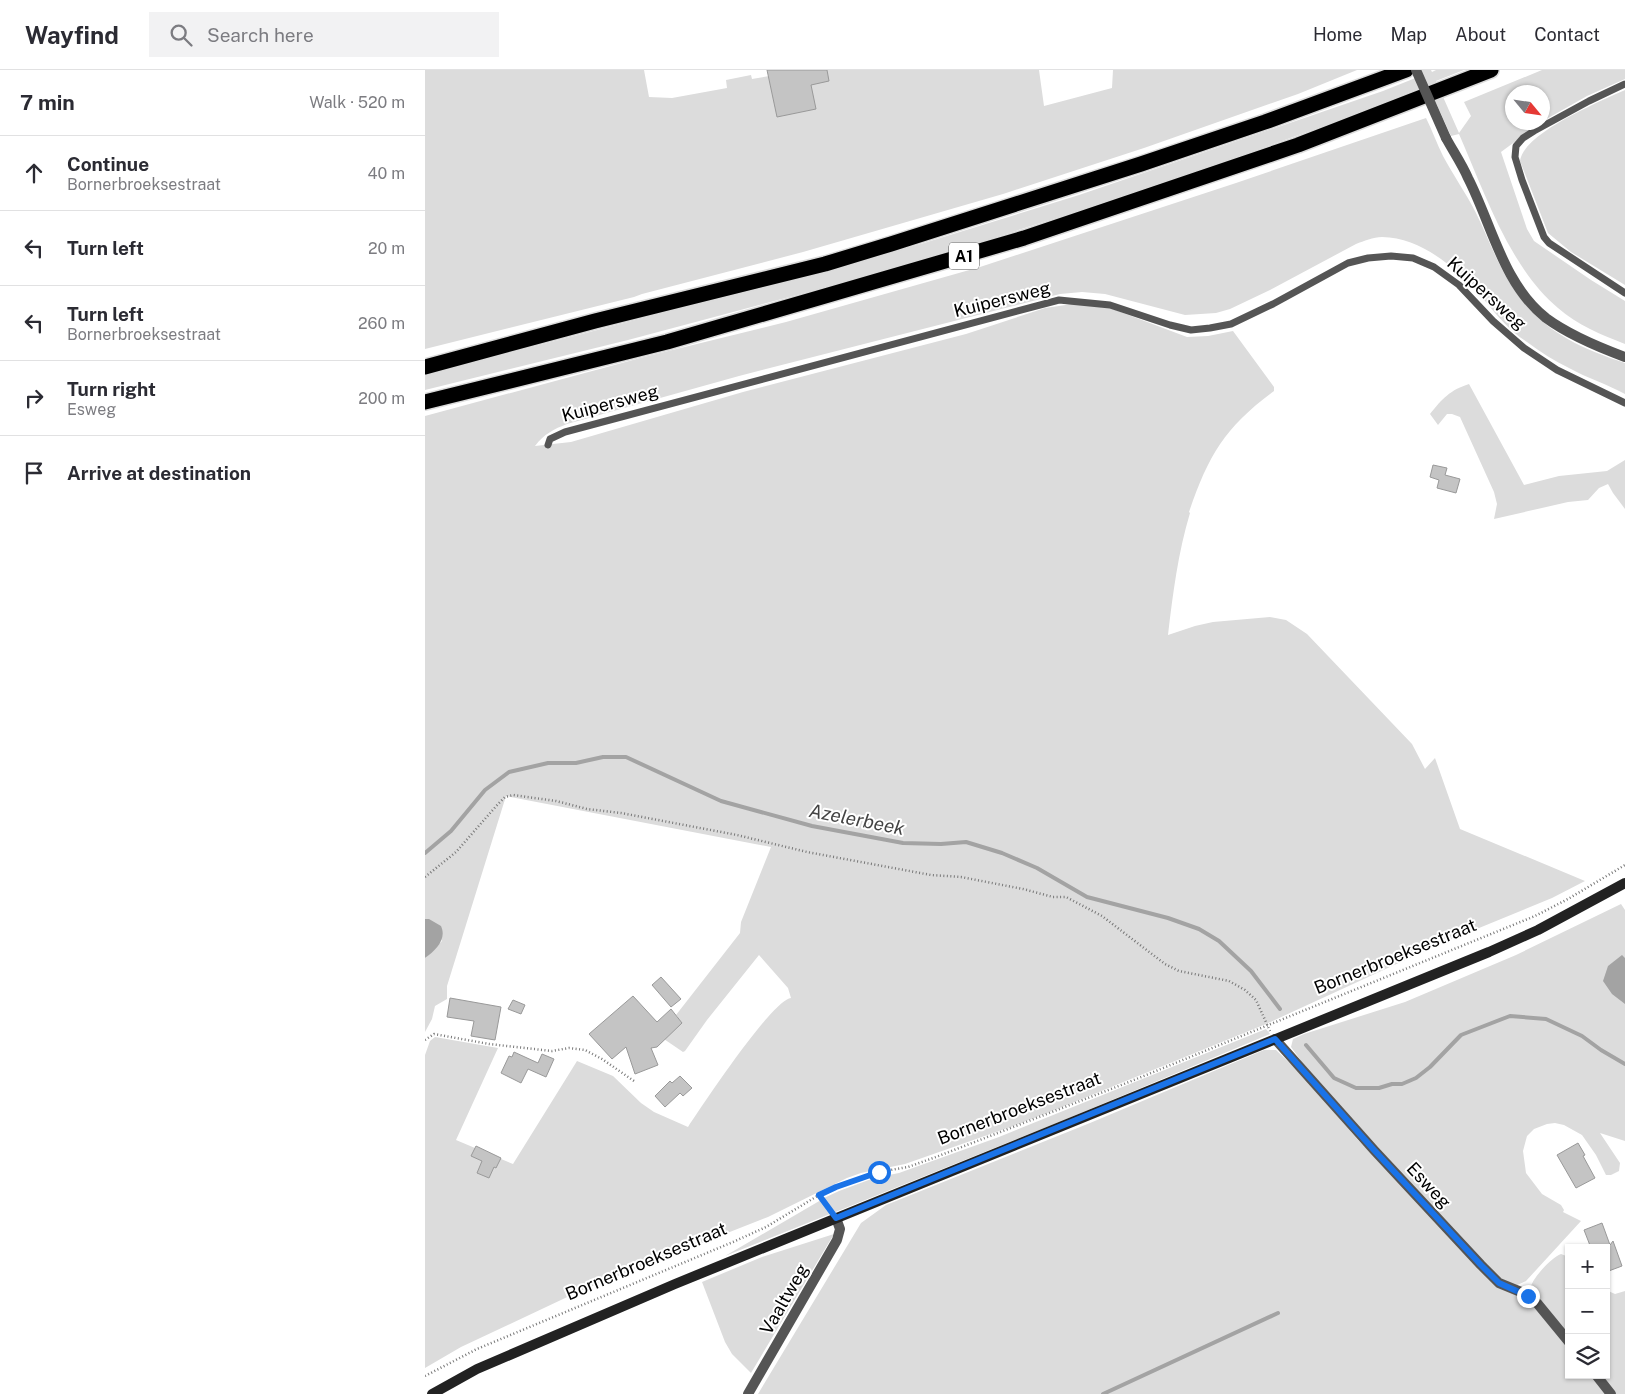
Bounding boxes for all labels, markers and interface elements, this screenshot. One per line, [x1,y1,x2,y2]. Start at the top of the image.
search box [149,12,499,57]
text: Wayfind [25,21,119,49]
icon: search [167,21,195,49]
text: Search here [207,24,314,46]
text: Home [1313,24,1363,45]
text: Map [1391,24,1427,45]
text: About [1455,24,1506,45]
text: Contact [1534,24,1600,45]
north arrow [1505,85,1550,130]
text: 7 min [20,90,75,115]
text: Walk · 520 m [309,93,405,112]
text: Continue [67,153,149,175]
icon: ahead [20,159,48,187]
text: 40 m [367,164,405,183]
text: Bornerbroeksestraat [67,175,221,194]
icon: left [20,234,48,262]
text: Turn left [67,237,144,259]
text: 20 m [368,239,405,258]
road number: A1 [949,242,979,270]
street label: Kuipersweg [1443,252,1531,334]
street label: Kuipersweg [951,277,1053,321]
text: Turn left [67,303,144,325]
icon: left [20,309,48,337]
text: 260 m [358,314,405,333]
text: Bornerbroeksestraat [67,325,221,344]
text: Turn right [67,378,156,400]
street label: Kuipersweg [559,380,661,426]
icon: right [20,384,48,412]
text: 200 m [358,389,405,408]
text: Esweg [67,400,116,419]
icon: arrive [20,459,48,487]
text: Arrive at destination [67,462,251,484]
water label: Azelerbeek [807,799,907,839]
street label: Bornerbroeksestraat [1311,914,1479,998]
street label: Bornerbroeksestraat [934,1067,1104,1149]
street label: Esweg [1402,1158,1456,1212]
route start [868,1161,891,1184]
street label: Bornerbroeksestraat [562,1217,730,1305]
map controls [1565,1244,1610,1379]
button: + [1565,1244,1610,1289]
street label: Vaaltweg [755,1260,813,1338]
route end [1517,1285,1540,1308]
button: − [1565,1289,1610,1334]
button: layers [1565,1334,1610,1379]

